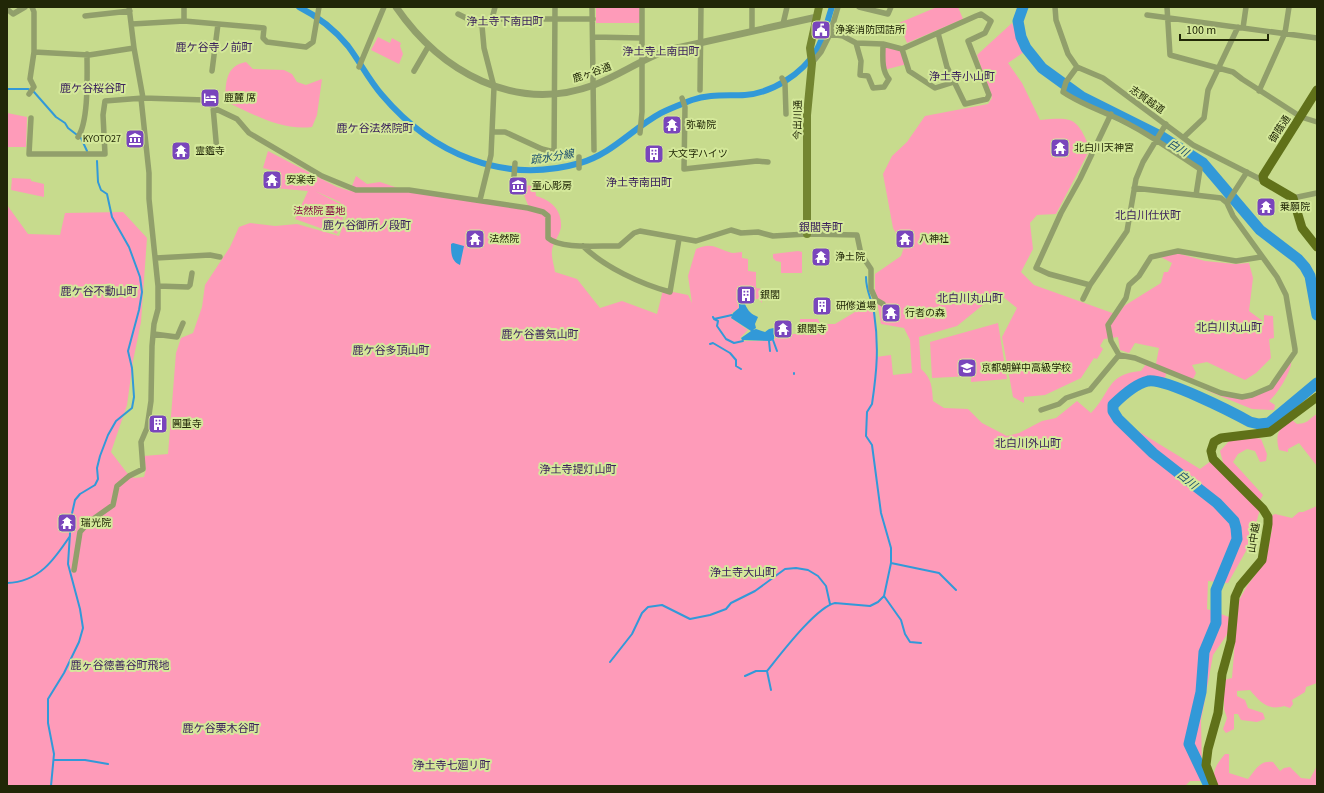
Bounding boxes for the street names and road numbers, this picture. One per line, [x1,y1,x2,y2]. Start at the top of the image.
street label: 鹿ヶ谷通 [571,60,613,86]
street label: 志賀越道 [1127,83,1167,117]
street label: 今出川通 [791,100,805,140]
street label: 御蔭通 [1266,113,1294,145]
street label: 山中越 [1245,522,1263,554]

